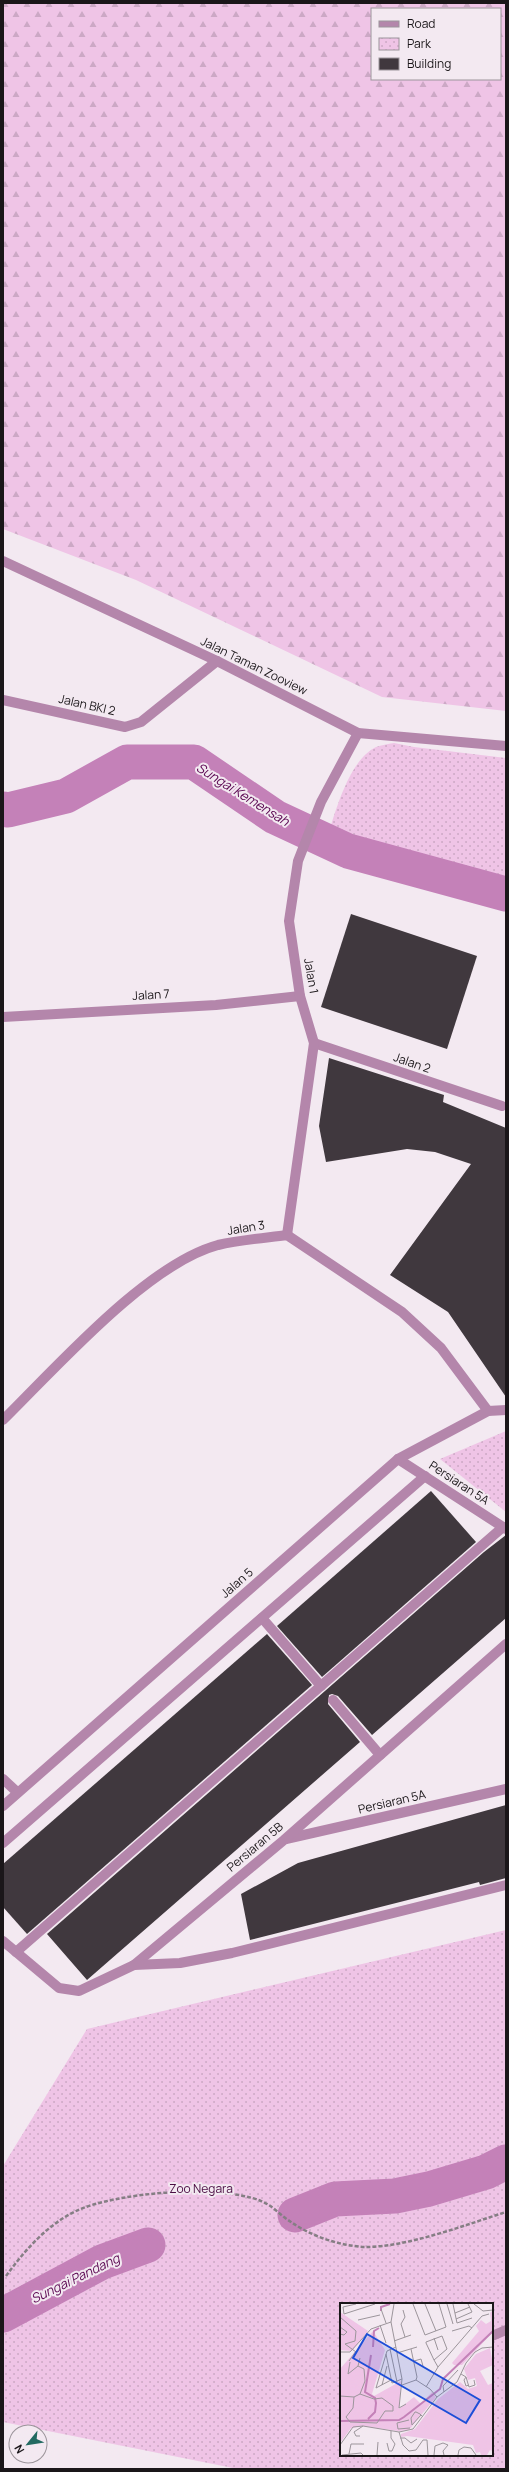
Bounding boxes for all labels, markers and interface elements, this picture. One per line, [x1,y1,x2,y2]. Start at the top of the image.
legend [371,8,501,80]
text: Road [407,15,435,32]
text: Park [407,35,432,52]
text: Building [407,55,451,72]
street label: Jalan Taman Zooview [198,632,310,699]
street label: Jalan BKI 2 [57,690,117,719]
water label: Sungai Kemensah [193,758,294,831]
street label: Jalan 1 [300,957,323,995]
street label: Jalan 7 [132,985,170,1004]
street label: Jalan 2 [391,1048,433,1077]
street label: Jalan 3 [226,1216,266,1239]
street label: Persiaran 5A [426,1457,493,1509]
street label: Jalan 5 [217,1564,257,1602]
street label: Persiaran 5A [356,1785,428,1818]
street label: Persiaran 5B [223,1818,286,1875]
park label: Zoo Negara [169,2180,233,2197]
water label: Sungai Pandang [28,2248,124,2307]
inset map [340,2303,493,2456]
north arrow [8,2424,48,2464]
text: N [10,2442,27,2456]

